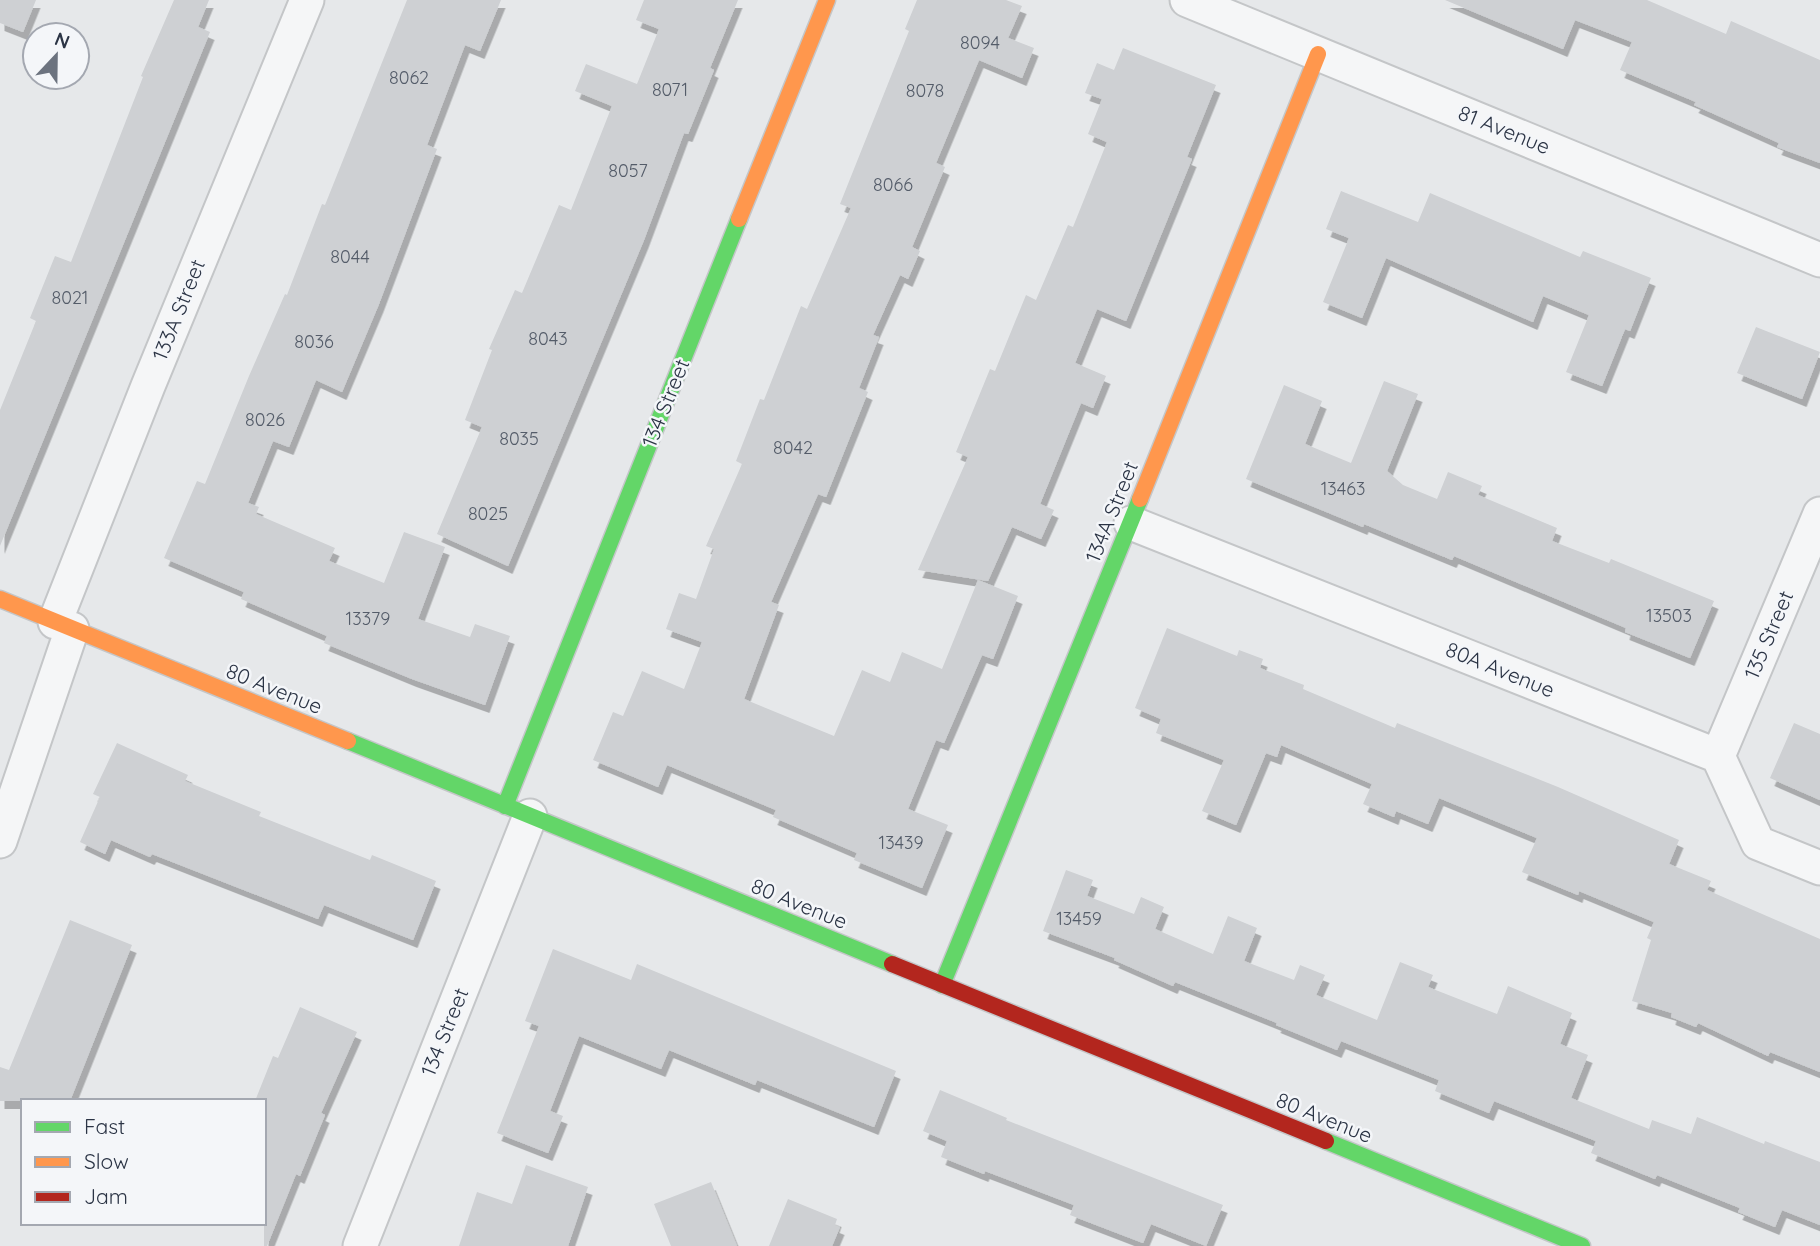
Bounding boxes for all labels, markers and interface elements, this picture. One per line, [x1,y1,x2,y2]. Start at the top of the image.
north arrow [21,21,91,91]
text: N [51,26,73,54]
house number: 8094 [960,31,1000,54]
house number: 8062 [389,66,429,89]
house number: 8071 [652,78,688,101]
house number: 8078 [906,79,944,102]
street label: 81 Avenue [1455,99,1554,159]
house number: 8057 [608,159,648,182]
house number: 8066 [873,173,913,196]
house number: 8044 [330,245,370,268]
street label: 133A Street [146,255,210,364]
house number: 8021 [51,286,89,309]
house number: 8043 [528,327,568,350]
house number: 8036 [294,330,334,353]
street label: 134 Street [636,355,695,451]
house number: 8026 [245,408,285,431]
house number: 8035 [499,427,539,450]
house number: 8042 [773,436,813,459]
street label: 134A Street [1079,457,1143,566]
house number: 13463 [1321,477,1365,500]
house number: 8025 [468,502,508,525]
street label: 135 Street [1738,587,1798,683]
house number: 13503 [1646,604,1692,627]
house number: 13379 [346,607,390,630]
street label: 80A Avenue [1442,636,1558,703]
street label: 80 Avenue [223,657,326,719]
house number: 13439 [878,831,924,854]
street label: 80 Avenue [748,872,851,934]
house number: 13459 [1056,907,1102,930]
street label: 134 Street [415,984,474,1080]
street label: 80 Avenue [1273,1086,1376,1148]
legend [21,1099,266,1225]
text: Fast [84,1113,125,1139]
text: Slow [84,1148,129,1174]
text: Jam [84,1183,128,1209]

